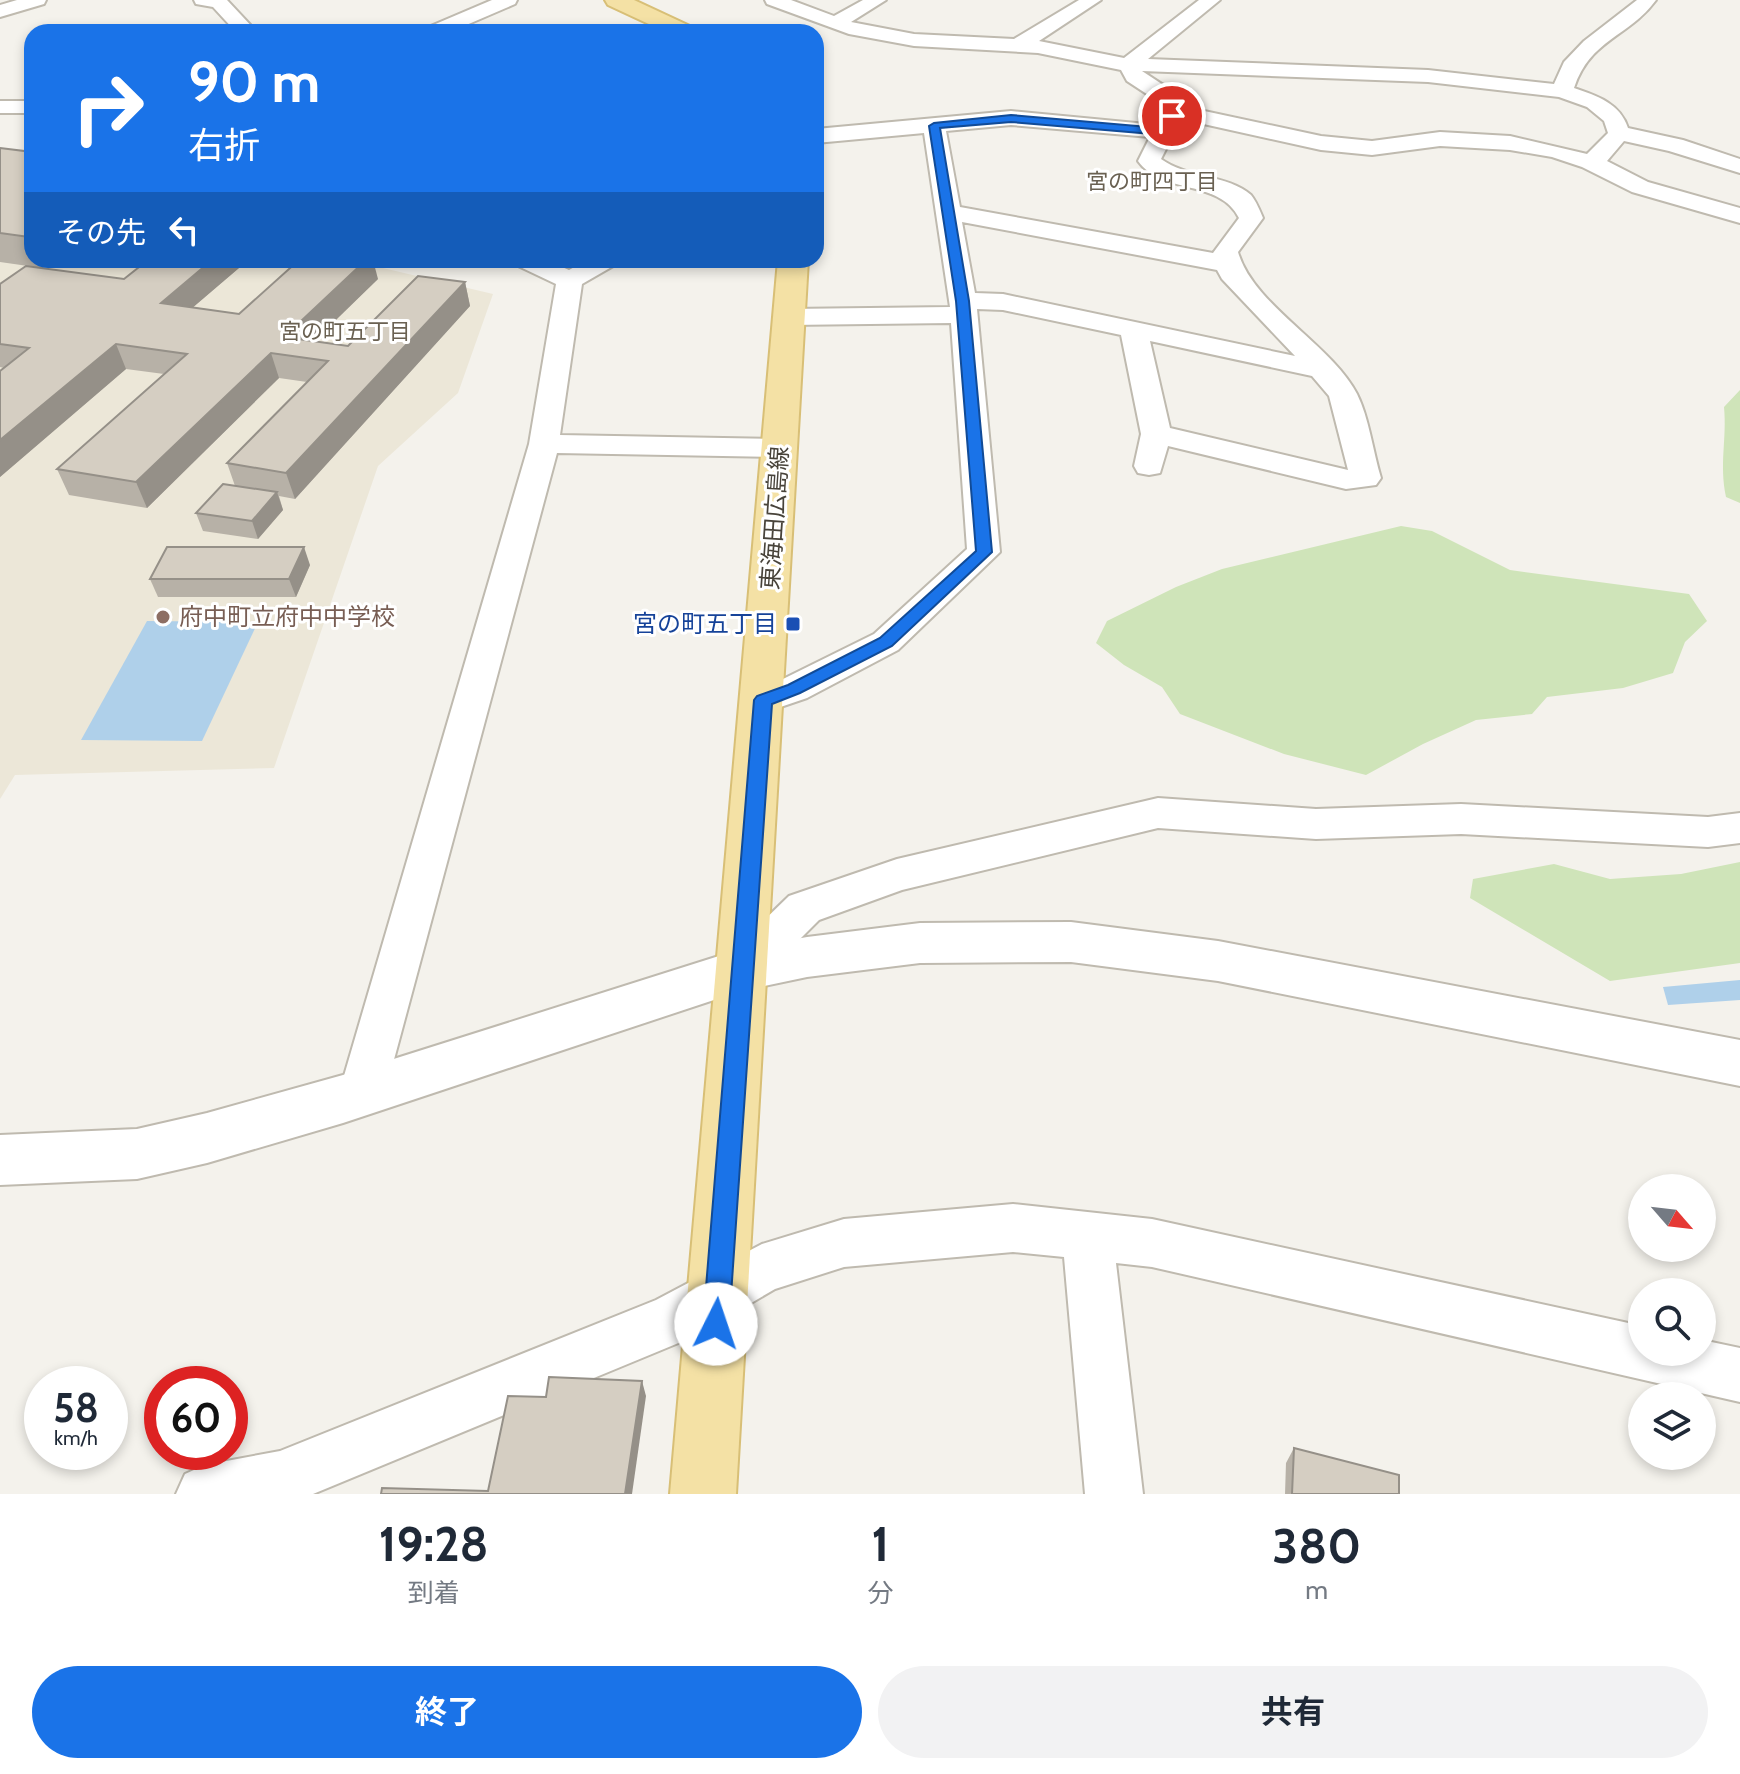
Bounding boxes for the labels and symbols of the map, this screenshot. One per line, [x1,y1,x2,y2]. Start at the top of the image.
pin [1138,82,1206,150]
district label: 宮の町四丁目 [1086,168,1218,195]
district label: 宮の町五丁目 [279,318,411,345]
street label: 東海田広島線 [755,445,794,591]
place label: 府中町立府中中学校 [179,602,395,631]
marker: 府中町立府中中学校 [154,608,172,626]
place label: 宮の町五丁目 [633,609,777,638]
marker: 宮の町五丁目 [784,615,802,633]
north arrow [1628,1174,1716,1262]
position arrow [674,1282,758,1366]
speed limit sign: 60 [144,1366,248,1470]

